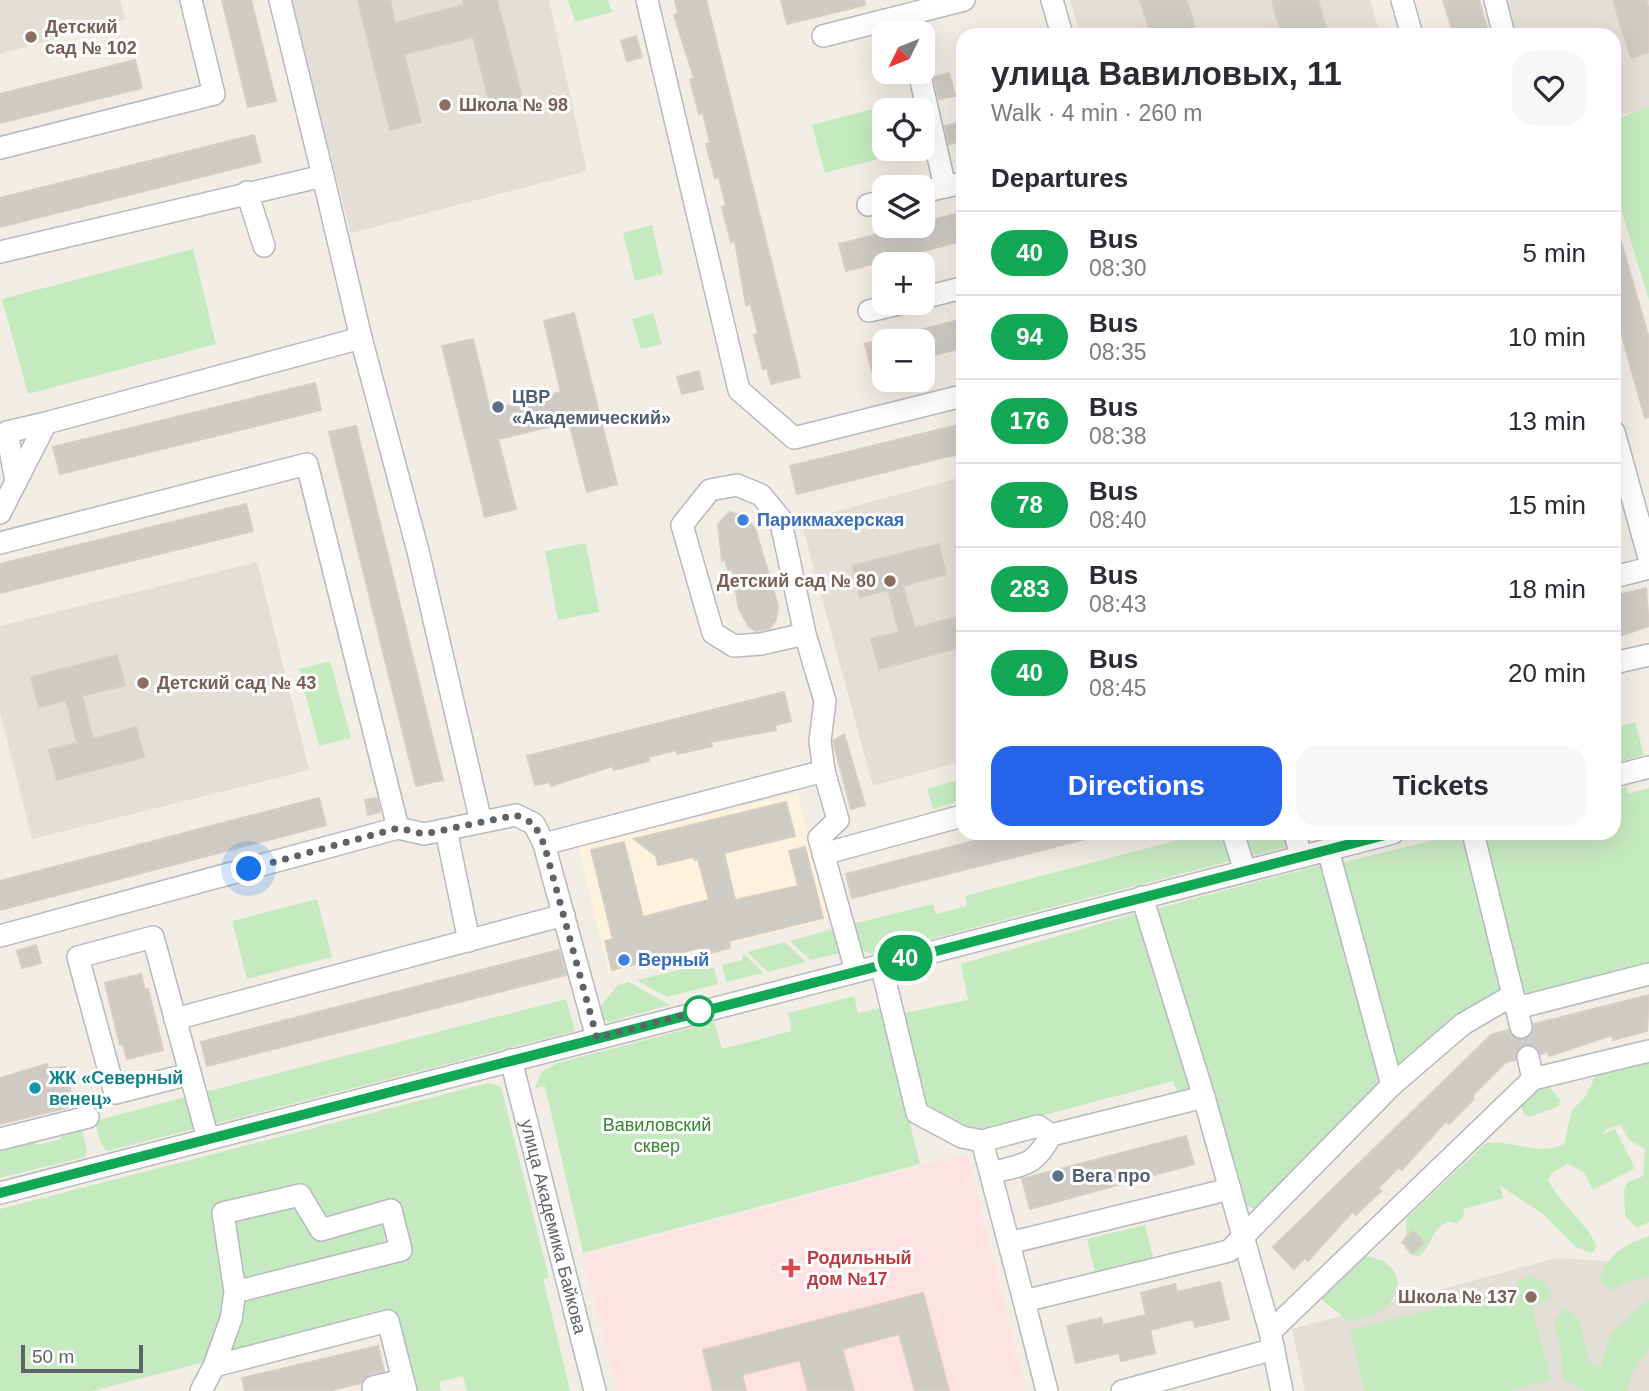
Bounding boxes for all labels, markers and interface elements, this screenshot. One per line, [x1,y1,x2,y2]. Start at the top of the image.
place label: Детский сад № 102 [45,17,137,58]
north arrow [872,21,934,84]
map controls [872,21,935,392]
marker: Детский сад № 102 [23,29,39,45]
button: heart [1512,51,1586,125]
text: улица Вавиловых, 11 [991,55,1342,92]
place label: Школа № 98 [459,95,568,115]
marker: Школа № 98 [437,97,453,113]
button: locate [872,98,935,161]
text: Walk · 4 min · 260 m [991,100,1202,126]
text: Departures [991,163,1128,193]
button: layers [872,175,935,238]
text: Bus [1089,224,1138,254]
text: 5 min [1522,238,1586,268]
text: 40 [1016,239,1043,266]
button: + [872,252,935,315]
text: 08:30 [1089,255,1147,281]
text: Bus [1089,308,1138,338]
text: 10 min [1508,322,1586,352]
text: 94 [1016,323,1043,350]
button: − [872,329,935,392]
text: 08:35 [1089,339,1147,365]
place label: ЦВР «Академический» [512,387,671,428]
text: Bus [1089,392,1138,422]
marker: ЦВР «Академический» [490,399,506,415]
text: 13 min [1508,406,1586,436]
text: 176 [1009,407,1050,434]
text: 08:38 [1089,423,1147,449]
text: Bus [1089,476,1138,506]
text: 15 min [1508,490,1586,520]
text: 78 [1016,491,1043,518]
text: 08:40 [1089,507,1147,533]
place label: Парикмахерская [757,510,904,530]
marker: Парикмахерская [735,512,751,528]
text: Bus [1089,560,1138,590]
place label: Детский сад № 80 [717,571,876,591]
marker: Детский сад № 80 [882,573,898,589]
text: 18 min [1508,574,1586,604]
text: 283 [1009,575,1050,602]
text: 08:43 [1089,591,1147,617]
text: Bus [1089,644,1138,674]
text: 20 min [1508,658,1586,688]
text: 40 [1016,659,1043,686]
place label: Детский сад № 43 [157,673,316,693]
marker: Детский сад № 43 [135,675,151,691]
text: 08:45 [1089,675,1147,701]
button: Directions [991,746,1282,826]
button: Tickets [1296,746,1586,826]
your location [231,851,266,886]
line badge: 40 [874,935,936,981]
text: 40 [892,944,918,971]
place label: Верный [638,950,709,970]
marker: Верный [616,952,632,968]
unlabelled marker [684,996,714,1026]
place label: ЖК «Северный венец» [48,1068,183,1109]
marker: ЖК «Северный венец» [27,1080,43,1096]
park label: Вавиловский сквер [603,1115,711,1156]
street label: улица Академика Байкова [516,1117,590,1337]
place label: Вега про [1072,1166,1150,1186]
marker: Вега про [1050,1168,1066,1184]
place label: Родильный дом №17 [807,1248,912,1289]
marker: Родильный дом №17 [781,1258,801,1278]
place label: Школа № 137 [1398,1287,1517,1307]
marker: Школа № 137 [1523,1289,1539,1305]
scale bar [21,1342,144,1374]
text: 50 m [32,1346,74,1367]

